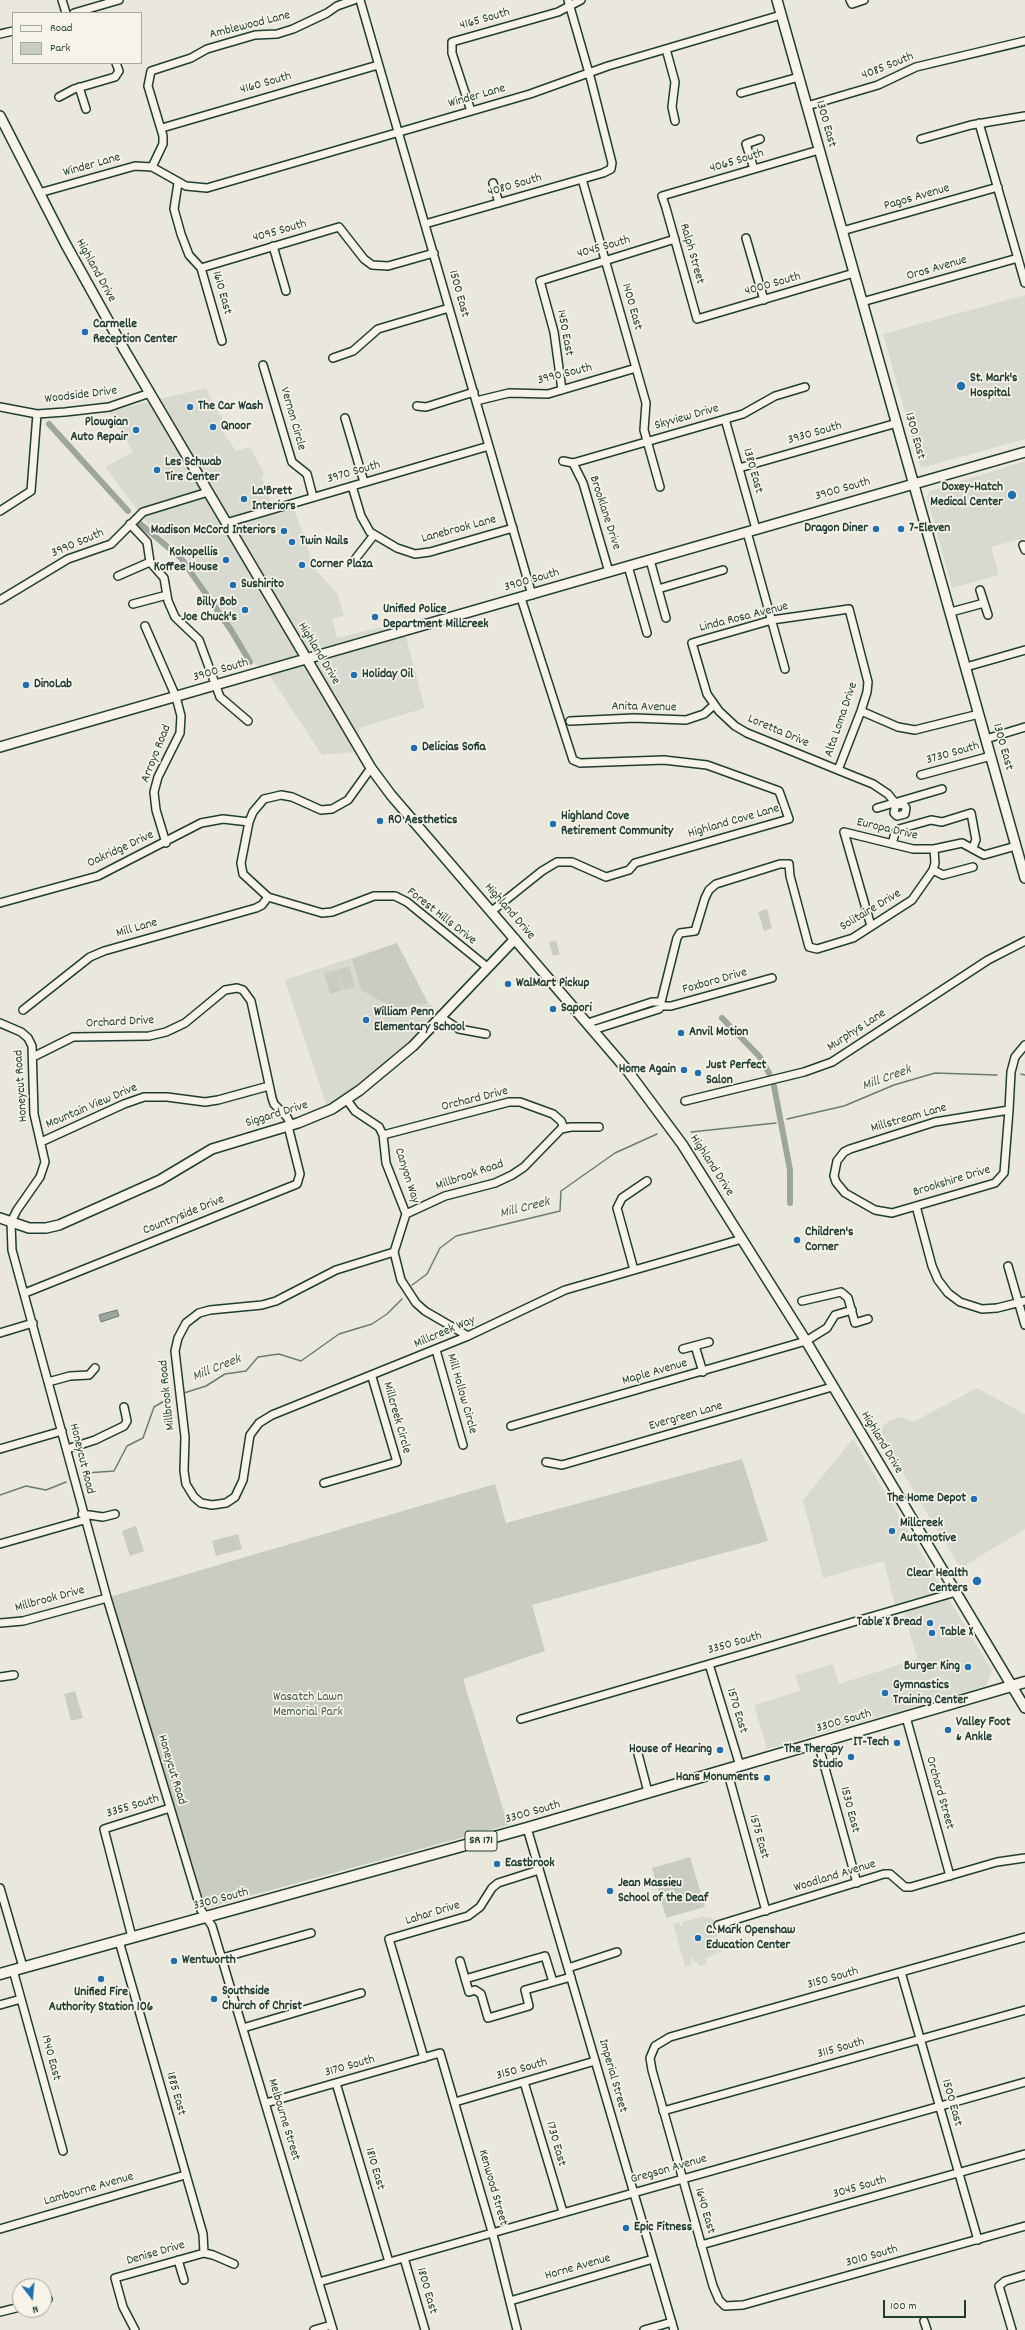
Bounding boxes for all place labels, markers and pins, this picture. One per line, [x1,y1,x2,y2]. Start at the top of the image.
place label: Carmelle Reception Center [93,317,177,348]
marker: Carmelle Reception Center [80,327,90,337]
place label: St. Mark's Hospital [970,371,1018,402]
marker: St. Mark's Hospital [955,380,967,392]
place label: The Car Wash [198,399,263,415]
marker: The Car Wash [185,402,195,412]
place label: Plowgian Auto Repair [70,415,128,446]
place label: Qnoor [221,419,251,435]
marker: Qnoor [208,422,218,432]
marker: Plowgian Auto Repair [131,425,141,435]
place label: Les Schwab Tire Center [165,455,221,486]
marker: Les Schwab Tire Center [152,465,162,475]
place label: Doxey-Hatch Medical Center [930,480,1003,511]
place label: La'Brett Interiors [252,484,296,515]
marker: Doxey-Hatch Medical Center [1006,489,1018,501]
marker: La'Brett Interiors [239,494,249,504]
place label: Dragon Diner [804,521,868,537]
place label: 7-Eleven [909,521,950,537]
place label: Madison McCord Interiors [151,523,276,539]
marker: Dragon Diner [871,524,881,534]
marker: 7-Eleven [896,524,906,534]
marker: Madison McCord Interiors [279,526,289,536]
place label: Twin Nails [300,534,348,550]
marker: Twin Nails [287,537,297,547]
place label: Kokopellis Koffee House [154,545,218,576]
marker: Kokopellis Koffee House [221,555,231,565]
place label: Corner Plaza [310,557,373,573]
marker: Corner Plaza [297,560,307,570]
place label: Sushirito [241,577,284,593]
marker: Sushirito [228,580,238,590]
place label: Billy Bob Joe Chuck's [181,595,237,626]
place label: Unified Police Department Millcreek [383,602,489,633]
marker: Billy Bob Joe Chuck's [240,605,250,615]
marker: Unified Police Department Millcreek [370,612,380,622]
place label: Holiday Oil [362,667,413,683]
marker: Holiday Oil [349,670,359,680]
place label: DinoLab [34,677,72,693]
marker: DinoLab [21,680,31,690]
place label: Delicias Sofia [422,740,486,756]
marker: Delicias Sofia [409,743,419,753]
place label: Highland Cove Retirement Community [561,809,673,840]
place label: RO Aesthetics [388,813,457,829]
marker: RO Aesthetics [375,816,385,826]
marker: Highland Cove Retirement Community [548,819,558,829]
place label: WalMart Pickup [516,976,589,992]
marker: WalMart Pickup [503,979,513,989]
place label: Sapori [561,1001,592,1017]
marker: Sapori [548,1004,558,1014]
place label: William Penn Elementary School [374,1005,465,1036]
marker: William Penn Elementary School [361,1015,371,1025]
place label: Anvil Motion [689,1025,748,1041]
marker: Anvil Motion [676,1028,686,1038]
place label: Just Perfect Salon [706,1058,766,1089]
place label: Home Again [619,1062,676,1078]
marker: Home Again [679,1065,689,1075]
marker: Just Perfect Salon [693,1068,703,1078]
place label: Children's Corner [805,1225,854,1256]
marker: Children's Corner [792,1235,802,1245]
place label: The Home Depot [887,1491,966,1507]
marker: The Home Depot [969,1494,979,1504]
place label: Millcreek Automotive [900,1516,956,1547]
marker: Millcreek Automotive [887,1526,897,1536]
place label: Clear Health Centers [907,1566,968,1597]
marker: Clear Health Centers [971,1575,983,1587]
place label: Table X Bread [857,1615,922,1631]
marker: Table X Bread [925,1618,935,1628]
place label: Table X [940,1625,973,1641]
marker: Table X [927,1628,937,1638]
place label: Burger King [904,1659,960,1675]
marker: Burger King [963,1662,973,1672]
place label: Gymnastics Training Center [893,1678,968,1709]
marker: Gymnastics Training Center [880,1688,890,1698]
place label: Valley Foot & Ankle [956,1715,1011,1746]
marker: Valley Foot & Ankle [943,1725,953,1735]
place label: IT-Tech [853,1735,889,1751]
marker: IT-Tech [892,1738,902,1748]
place label: House of Hearing [629,1742,712,1758]
place label: The Therapy Studio [784,1742,843,1773]
marker: House of Hearing [715,1745,725,1755]
marker: The Therapy Studio [846,1752,856,1762]
place label: Hans Monuments [676,1770,759,1786]
marker: Hans Monuments [762,1773,772,1783]
place label: Eastbrook [505,1856,555,1872]
marker: Eastbrook [492,1859,502,1869]
place label: Jean Massieu School of the Deaf [618,1876,708,1907]
marker: Jean Massieu School of the Deaf [605,1886,615,1896]
place label: C. Mark Openshaw Education Center [706,1923,795,1954]
marker: C. Mark Openshaw Education Center [693,1933,703,1943]
place label: Wentworth [182,1953,236,1969]
marker: Wentworth [169,1956,179,1966]
marker: Unified Fire Authority Station 106 [96,1974,106,1984]
place label: Southside Church of Christ [222,1984,302,2015]
place label: Unified Fire Authority Station 106 [49,1985,153,2016]
marker: Southside Church of Christ [209,1994,219,2004]
place label: Epic Fitness [634,2220,692,2236]
marker: Epic Fitness [621,2223,631,2233]

